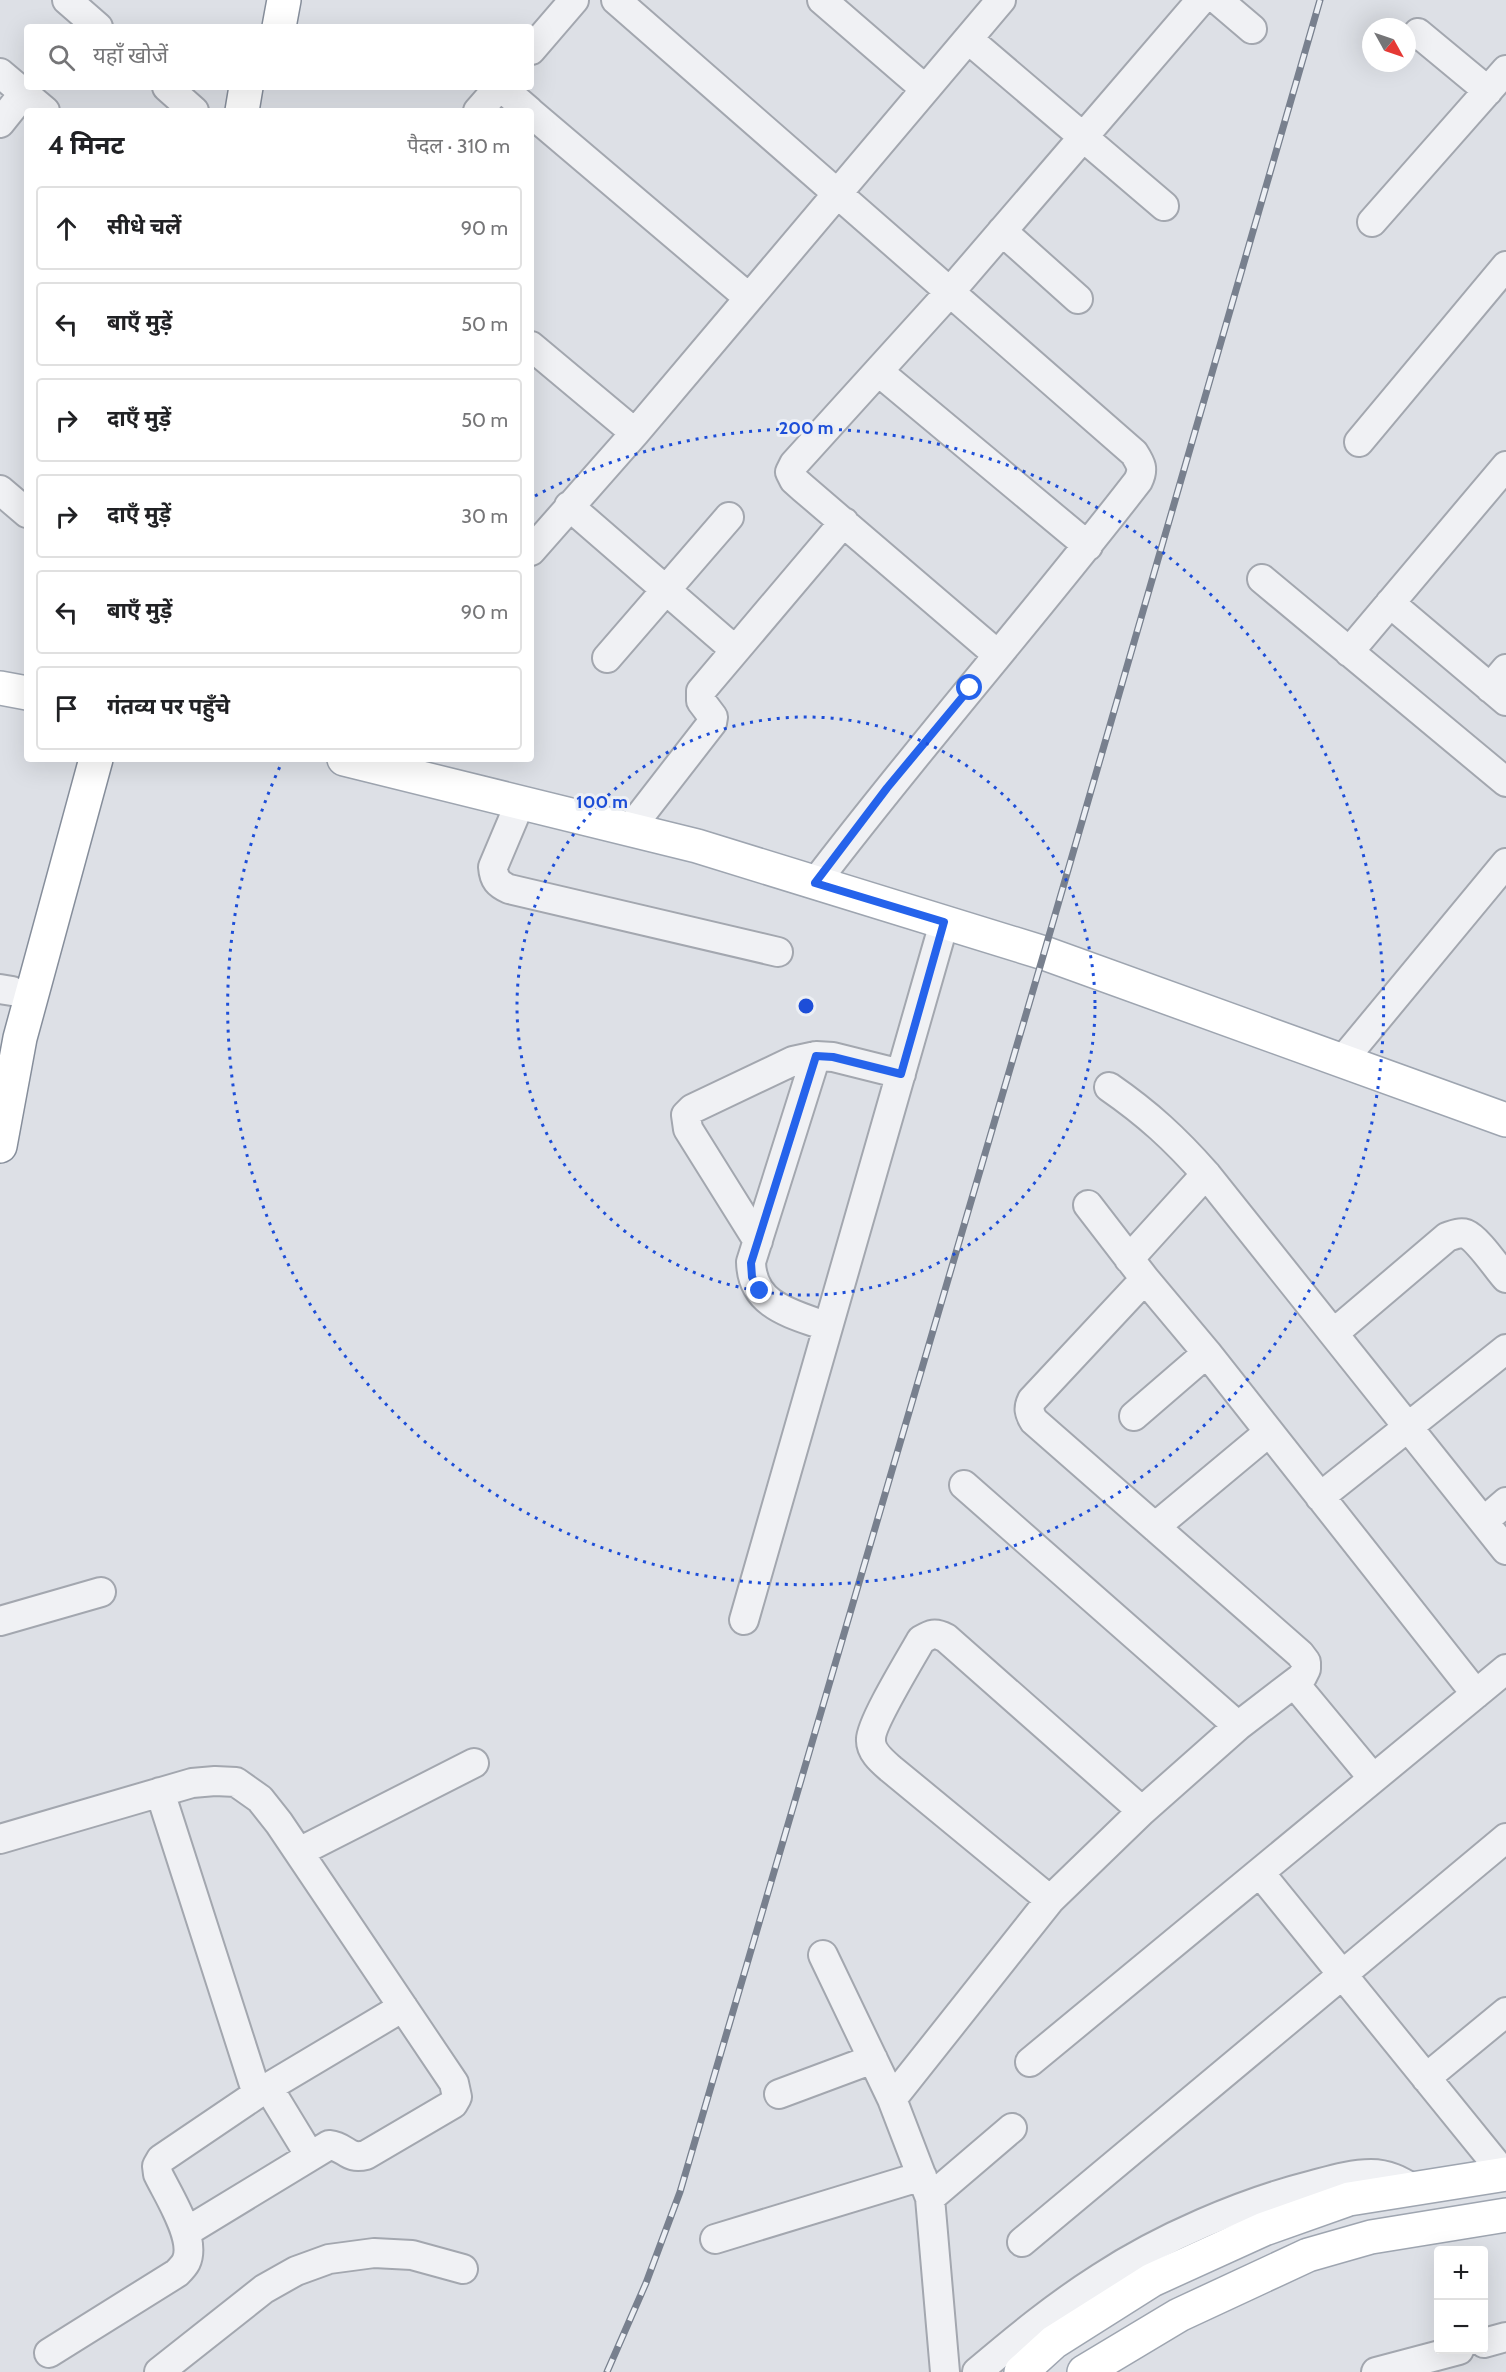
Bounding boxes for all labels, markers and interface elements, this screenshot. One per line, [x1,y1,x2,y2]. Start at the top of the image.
north arrow [1362,18,1416,72]
search box [24,24,534,90]
icon: search [45,41,78,74]
text: यहाँ खोजें [93,42,168,69]
text: 4 मिनट [48,129,125,161]
text: पैदल · 310 m [407,134,510,158]
icon: ahead [50,212,83,245]
text: सीधे चलें [107,213,181,240]
text: 90 m [461,216,508,240]
icon: left [50,308,83,341]
text: बाएँ मुड़ें [107,309,172,336]
text: 50 m [461,312,508,336]
icon: right [50,404,83,437]
text: दाएँ मुड़ें [107,405,171,432]
text: 50 m [461,408,508,432]
text: 200 m [779,417,833,439]
icon: right [50,500,83,533]
text: दाएँ मुड़ें [107,501,171,528]
text: 30 m [461,504,508,528]
icon: left [50,596,83,629]
text: बाएँ मुड़ें [107,597,172,624]
text: 90 m [461,600,508,624]
route start [956,674,982,700]
icon: arrive [50,692,83,725]
text: गंतव्य पर पहुँचे [107,693,230,720]
text: 100 m [576,791,628,813]
centre of rings [796,996,816,1016]
route end [746,1277,772,1303]
map controls [1434,2246,1488,2354]
button: + [1434,2246,1488,2300]
button: − [1434,2300,1488,2354]

